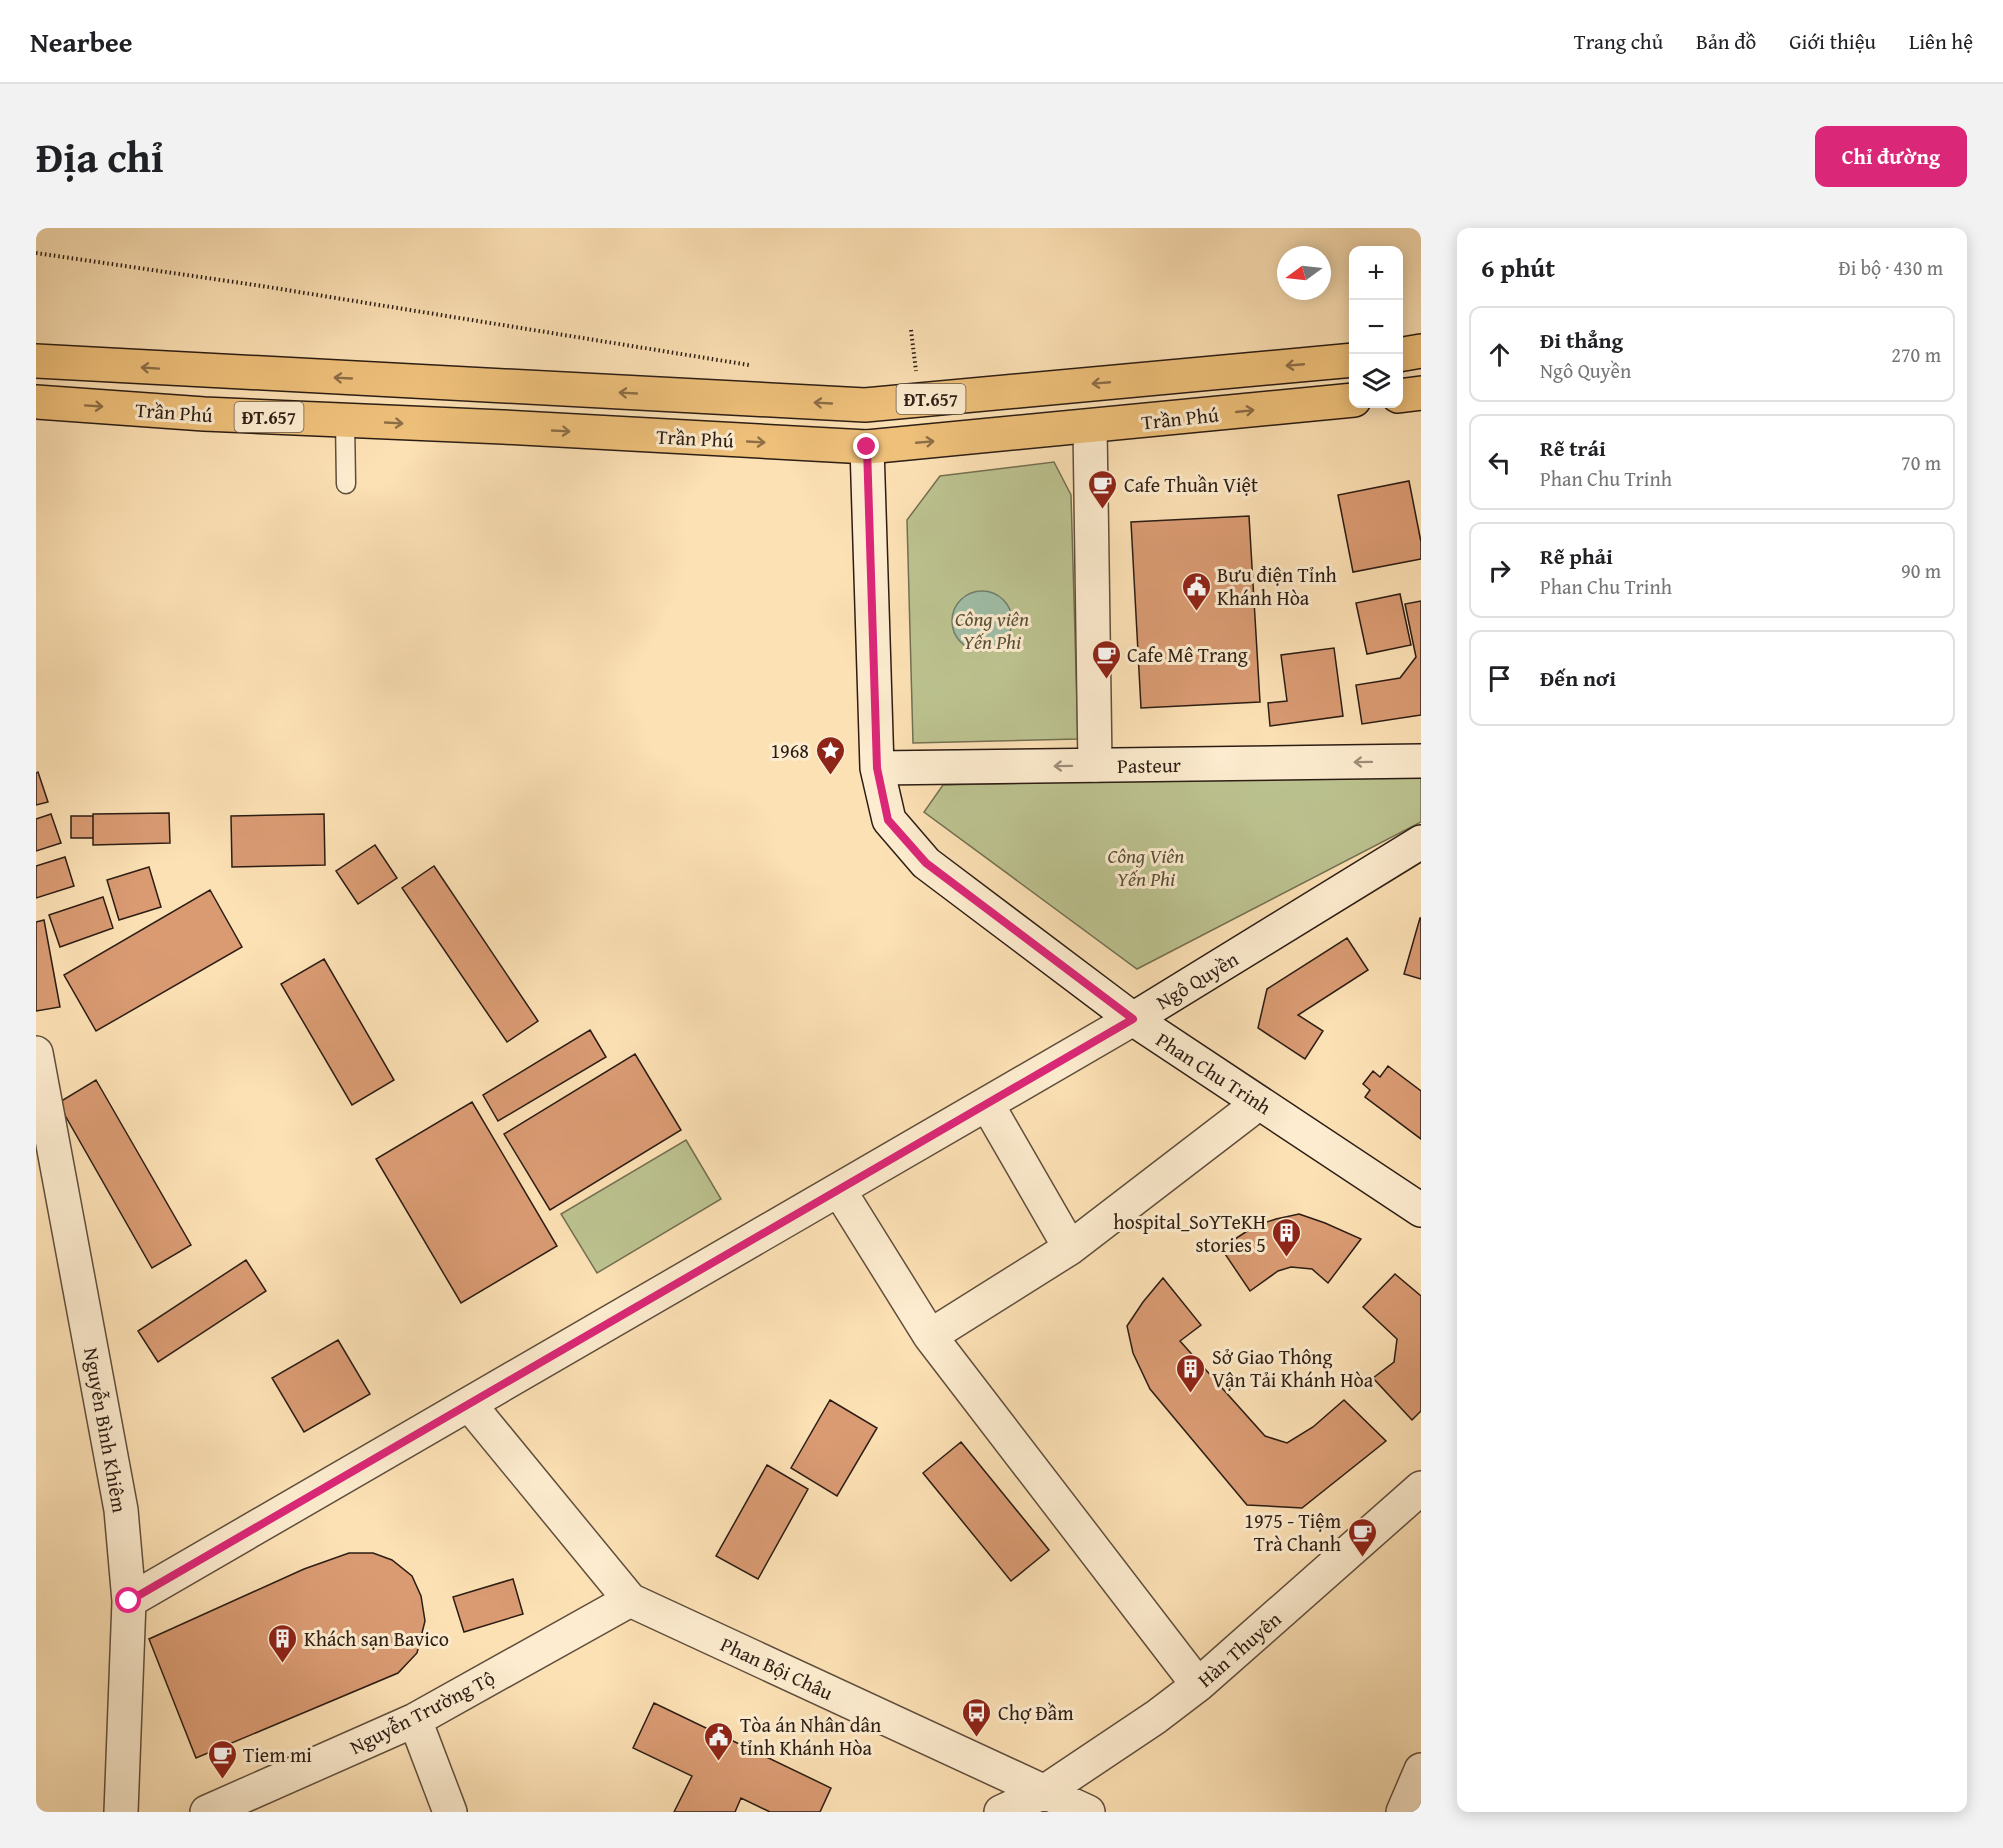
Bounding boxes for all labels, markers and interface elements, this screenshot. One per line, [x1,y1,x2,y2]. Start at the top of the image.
text: Nearbee [30,21,133,62]
text: Trang chủ [1574,26,1663,57]
text: Bản đồ [1696,26,1756,57]
text: Giới thiệu [1789,26,1876,57]
text: Liên hệ [1909,26,1973,57]
text: Địa chỉ [36,126,164,187]
button: Chỉ đường [1815,126,1967,187]
north arrow [1277,246,1331,300]
map controls [1349,246,1403,408]
button: + [1349,246,1403,300]
text: 6 phút [1481,248,1555,287]
text: Đi bộ · 430 m [1839,253,1943,282]
button: − [1349,300,1403,354]
text: Đi thẳng [1540,324,1623,356]
icon: ahead [1483,338,1516,371]
text: 270 m [1891,340,1941,369]
button: layers [1349,354,1403,408]
text: Ngô Quyền [1540,356,1631,385]
one-way arrow [1286,360,1306,371]
one-way arrow [140,362,160,373]
one-way arrow [334,373,354,384]
one-way arrow [1092,378,1112,389]
road number: ĐT.657 [896,384,966,414]
one-way arrow [619,387,639,398]
street label: Trần Phú [134,395,214,429]
one-way arrow [814,397,834,408]
street label: Trần Phú [1140,400,1220,436]
one-way arrow [84,401,104,412]
road number: ĐT.657 [234,402,304,432]
one-way arrow [1234,405,1254,416]
one-way arrow [383,417,403,428]
street label: Trần Phú [656,421,735,455]
one-way arrow [551,425,571,436]
text: Rẽ trái [1540,432,1606,464]
route end [853,433,879,459]
one-way arrow [745,437,765,448]
one-way arrow [915,437,935,448]
icon: left [1483,446,1516,479]
text: 70 m [1901,448,1941,477]
text: Phan Chu Trinh [1540,464,1672,493]
cafe icon: Cafe Thuần Việt [1087,468,1119,510]
place label: Cafe Thuần Việt [1124,470,1258,499]
text: Rẽ phải [1540,540,1613,572]
icon: right [1483,554,1516,587]
text: 90 m [1901,556,1941,585]
place label: Bưu điện Tỉnh Khánh Hòa [1217,560,1337,612]
public building icon: Bưu điện Tỉnh Khánh Hòa [1180,570,1212,612]
text: Phan Chu Trinh [1540,572,1672,601]
park label: Công viên Yến Phi [955,604,1029,656]
cafe icon: Cafe Mê Trang [1090,638,1122,680]
place label: Cafe Mê Trang [1127,640,1248,669]
icon: arrive [1483,662,1516,695]
text: Đến nơi [1540,662,1616,694]
place icon: 1968 [814,734,846,776]
place label: 1968 [770,736,809,765]
street label: Pasteur [1117,750,1181,780]
one-way arrow [1353,756,1373,768]
one-way arrow [1053,760,1073,772]
park label: Công Viên Yến Phi [1108,841,1184,893]
street label: Ngô Quyền [1150,944,1244,1016]
street label: Phan Chu Trinh [1151,1025,1277,1121]
place label: hospital_SoYTeKH stories 5 [1113,1207,1266,1259]
building icon: hospital_SoYTeKH stories 5 [1271,1216,1303,1258]
place label: Sở Giao Thông Vận Tải Khánh Hòa [1212,1342,1374,1394]
street label: Nguyễn Bình Khiêm [77,1345,135,1515]
building icon: Sở Giao Thông Vận Tải Khánh Hòa [1175,1352,1207,1394]
place label: 1975 - Tiệm Trà Chanh [1244,1506,1342,1558]
cafe icon: 1975 - Tiệm Trà Chanh [1346,1516,1378,1558]
route start [115,1587,141,1613]
street label: Hàn Thuyên [1191,1605,1287,1693]
building icon: Khách sạn Bavico [267,1622,299,1664]
place label: Khách sạn Bavico [304,1624,449,1653]
street label: Phan Bội Châu [716,1629,838,1707]
street label: Nguyễn Trường Tộ [345,1663,499,1761]
bus stop icon: Chợ Đầm [961,1696,993,1738]
place label: Chợ Đầm [998,1698,1074,1727]
place label: Tòa án Nhân dân tỉnh Khánh Hòa [740,1710,881,1762]
public building icon: Tòa án Nhân dân tỉnh Khánh Hòa [703,1720,735,1762]
cafe icon: Tiem mi [206,1738,238,1780]
place label: Tiem mi [243,1740,312,1769]

